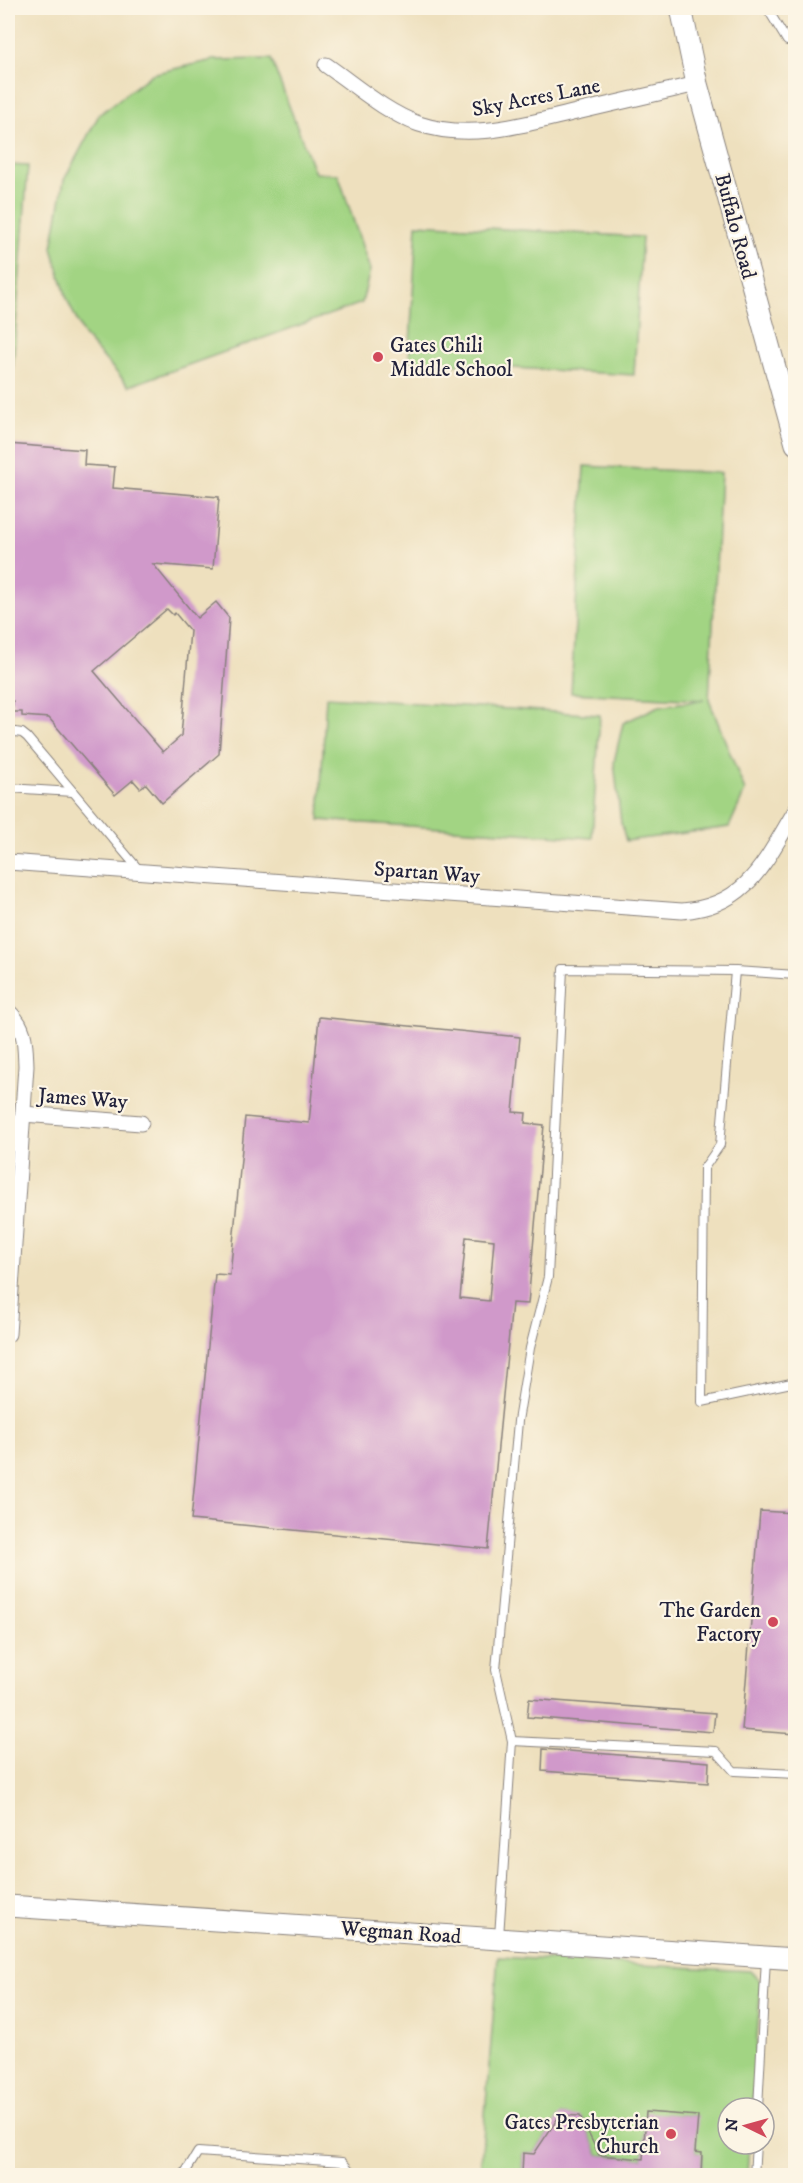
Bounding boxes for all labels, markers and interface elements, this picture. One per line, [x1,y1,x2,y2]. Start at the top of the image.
street label: Sky Acres Lane [470,73,603,123]
street label: Buffalo Road [708,170,762,283]
place label: Gates Chili Middle School [390,333,513,383]
marker: Gates Chili Middle School [371,350,385,364]
street label: Spartan Way [373,856,482,890]
street label: James Way [35,1083,130,1115]
place label: The Garden Factory [659,1598,762,1648]
marker: The Garden Factory [766,1615,780,1629]
street label: Wegman Road [339,1916,463,1950]
north arrow [716,2096,776,2156]
place label: Gates Presbyterian Church [504,2110,659,2160]
text: N [722,2117,743,2132]
marker: Gates Presbyterian Church [664,2127,678,2141]

